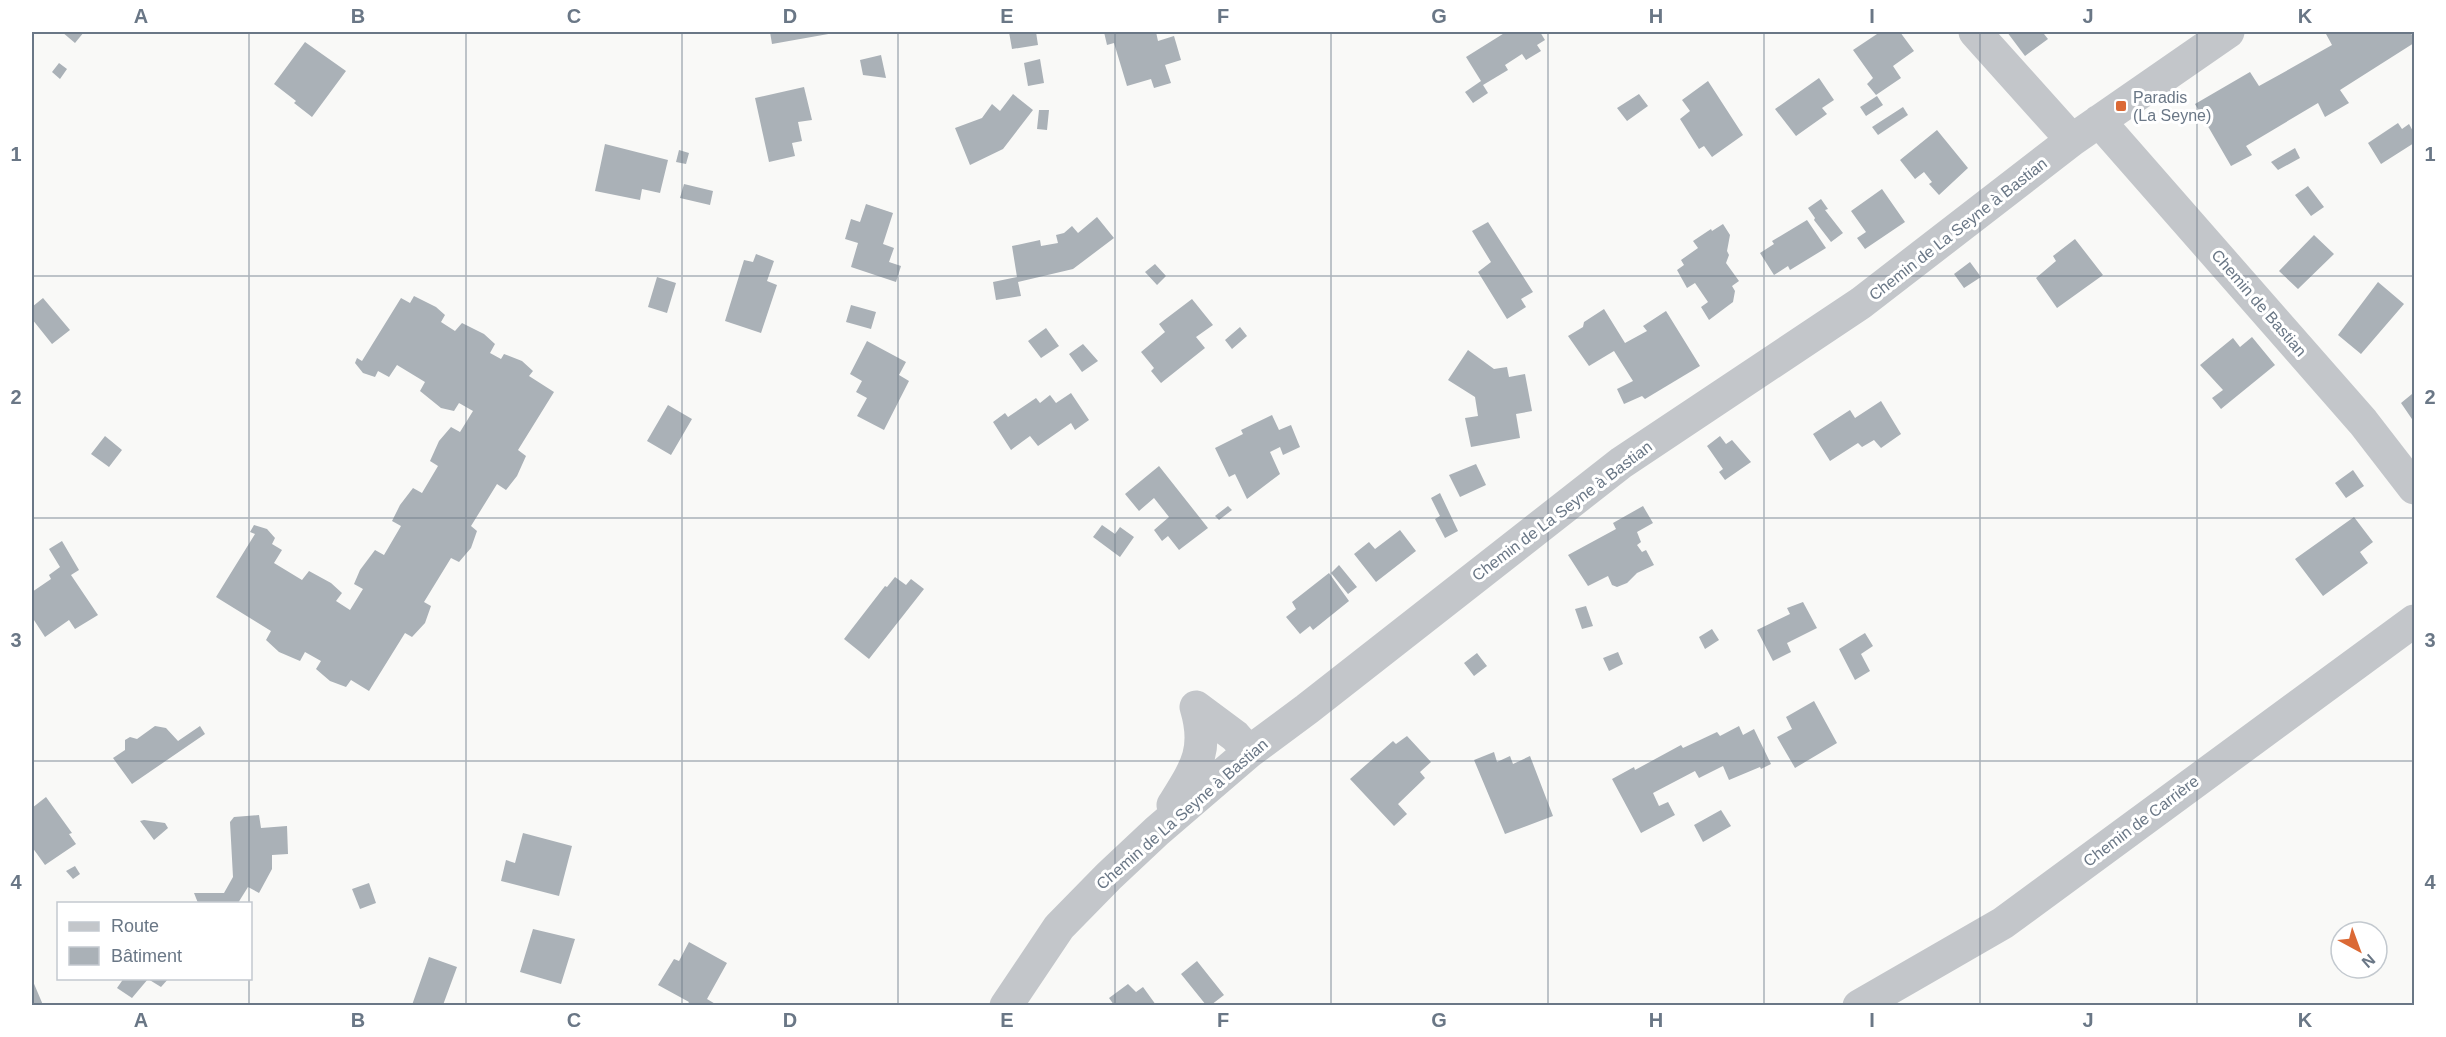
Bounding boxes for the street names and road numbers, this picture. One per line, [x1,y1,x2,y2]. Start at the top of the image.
street label: Chemin de La Seyne à Bastian [1866,154,2050,304]
street label: Chemin de Bastian [2208,246,2310,360]
street label: Chemin de La Seyne à Bastian [1469,438,1655,584]
street label: Chemin de La Seyne à Bastian [1093,735,1271,893]
street label: Chemin de Carrière [2080,772,2202,870]

